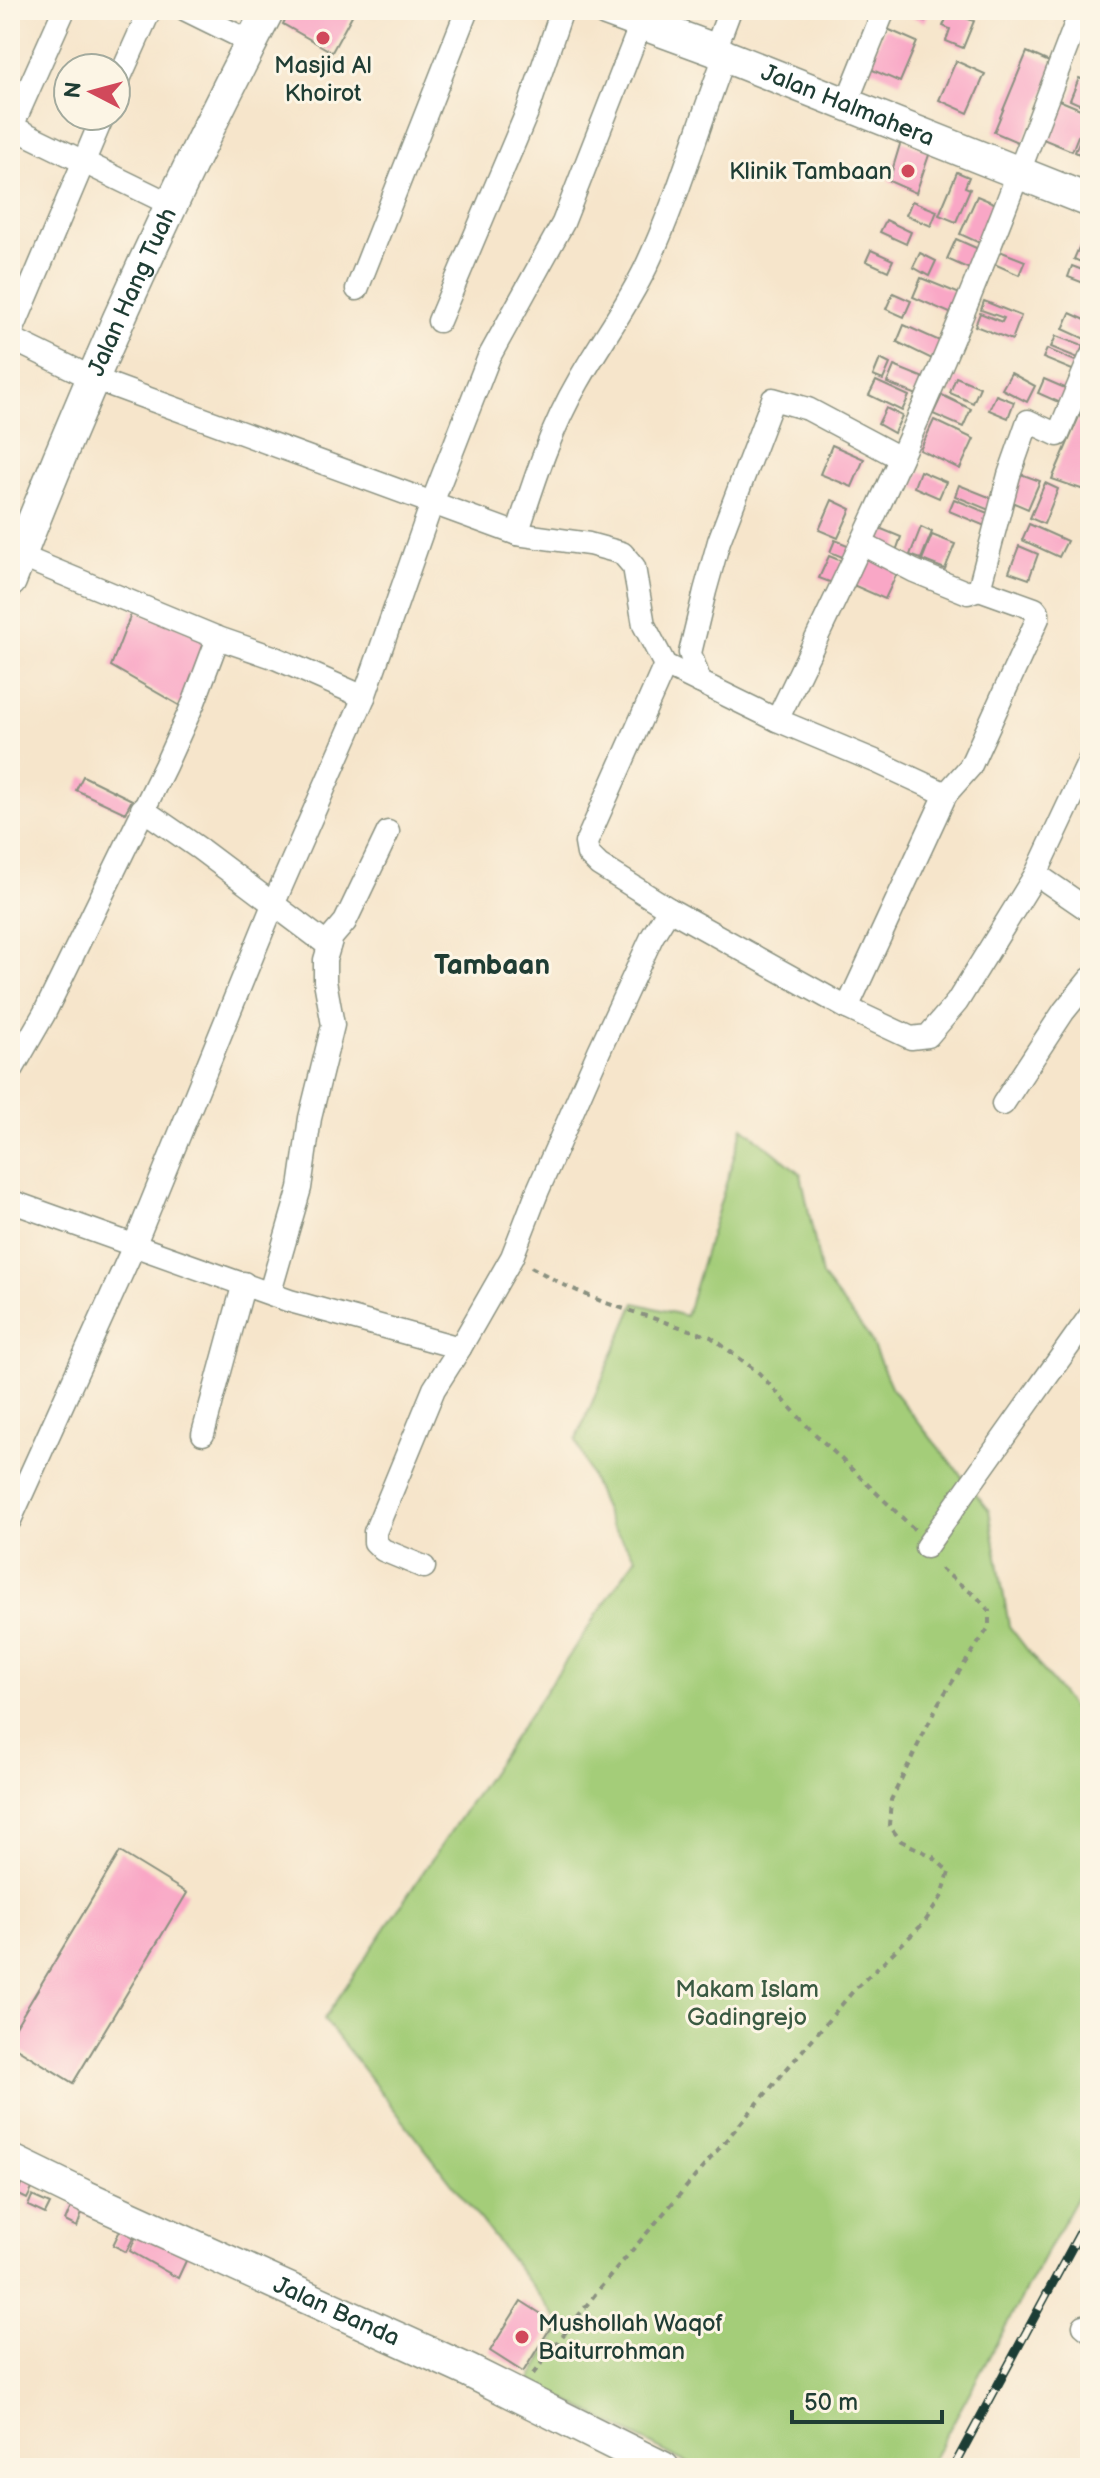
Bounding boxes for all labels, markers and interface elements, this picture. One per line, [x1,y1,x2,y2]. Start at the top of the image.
marker: Masjid Al Khoirot [314,29,332,47]
place label: Masjid Al Khoirot [274,51,372,108]
north arrow [52,52,132,132]
street label: Jalan Halmahera [757,57,939,152]
text: N [59,80,88,100]
place label: Klinik Tambaan [729,157,892,186]
marker: Klinik Tambaan [899,162,917,180]
street label: Jalan Hang Tuah [81,203,183,380]
district label: Tambaan [434,949,550,982]
park label: Makam Islam Gadingrejo [675,1975,819,2032]
street label: Jalan Banda [269,2270,404,2352]
place label: Mushollah Waqof Baiturrohman [538,2309,723,2366]
marker: Mushollah Waqof Baiturrohman [513,2328,531,2346]
scale bar [792,2374,942,2424]
text: 50 m [804,2388,858,2417]

